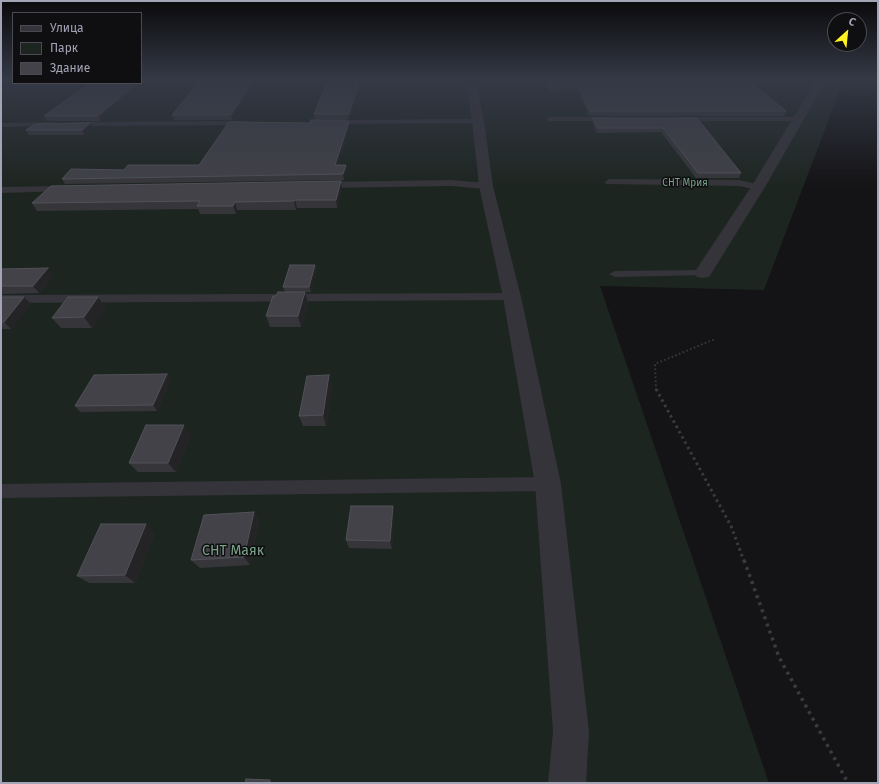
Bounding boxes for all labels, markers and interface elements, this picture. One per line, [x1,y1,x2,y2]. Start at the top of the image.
legend [12,12,142,84]
north arrow [827,12,867,52]
text: С [846,15,858,29]
text: Улица [50,21,84,35]
text: Парк [50,41,78,55]
text: Здание [50,61,90,75]
park label: СНТ Мрия [662,177,708,189]
park label: СНТ Маяк [202,543,264,559]

